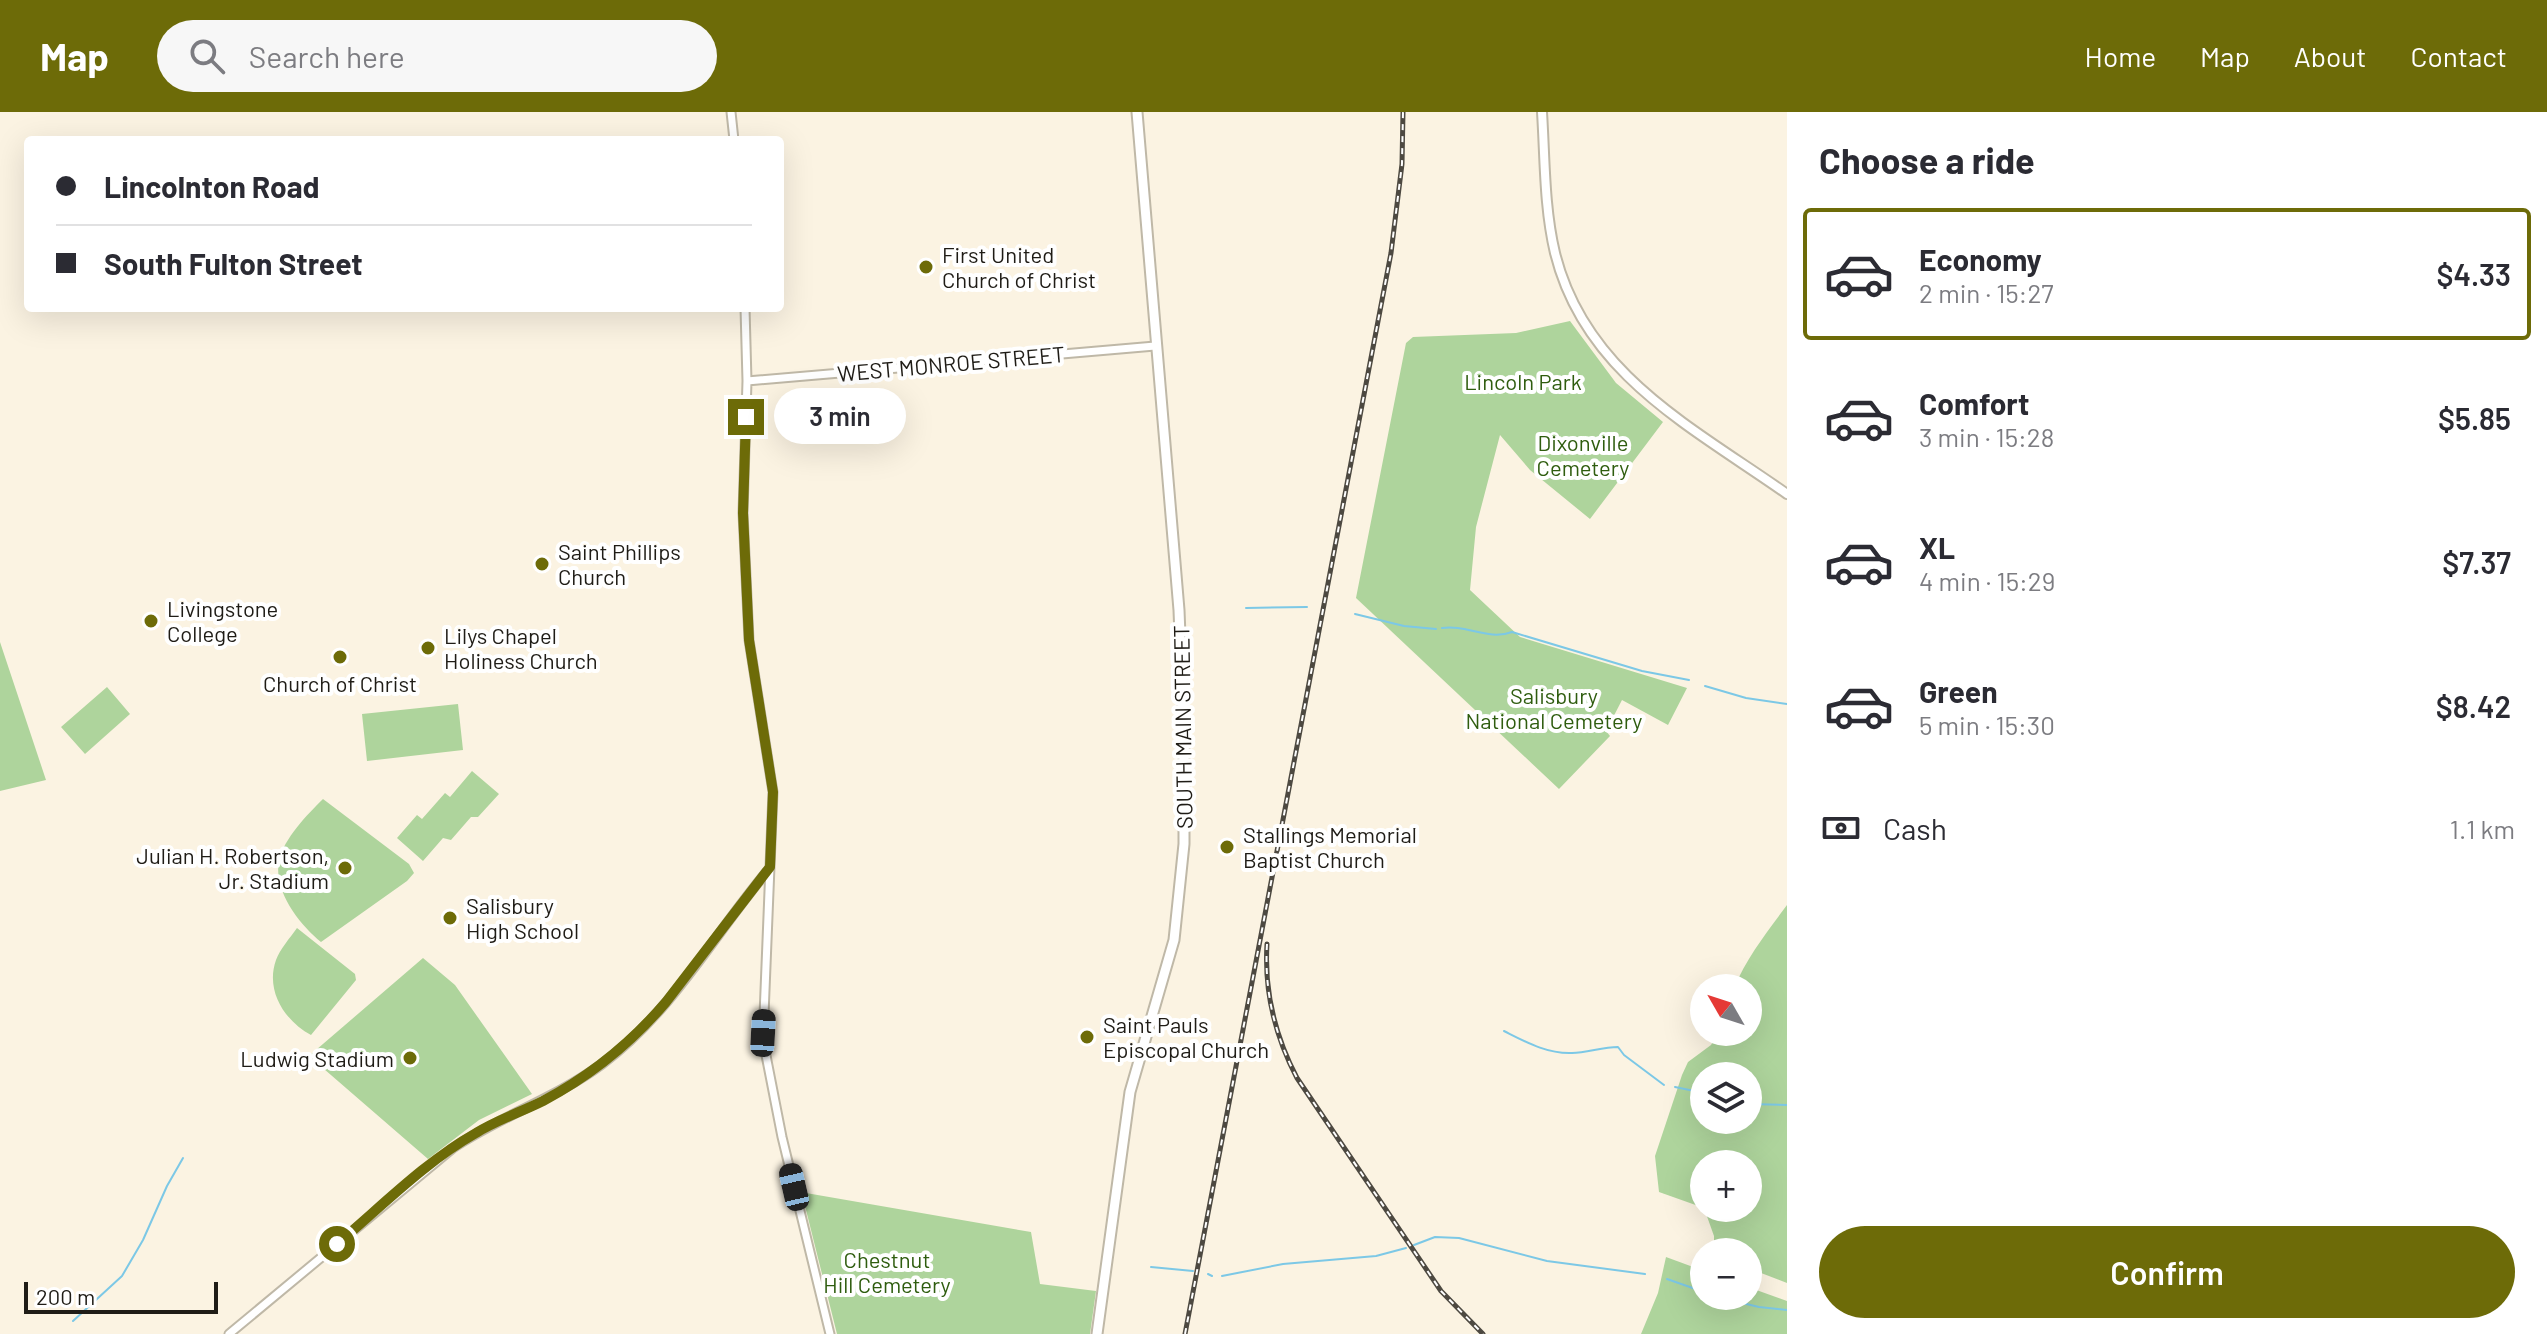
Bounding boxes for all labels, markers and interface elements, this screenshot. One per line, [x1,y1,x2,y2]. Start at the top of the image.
search box [157,20,717,92]
text: Map [40,33,109,79]
icon: search [185,34,229,78]
text: Search here [249,38,405,74]
text: Home [2085,39,2156,73]
text: Map [2200,39,2250,73]
text: About [2294,39,2366,73]
text: Contact [2410,39,2507,73]
text: Choose a ride [1819,138,2035,181]
text: Lincolnton Road [104,168,320,204]
icon: car [1823,238,1895,310]
place label: First United Church of Christ [942,241,1096,292]
text: Economy [1919,241,2042,277]
text: South Fulton Street [104,245,363,281]
text: $4.33 [2436,256,2511,292]
marker: First United Church of Christ [917,258,935,276]
text: 2 min · 15:27 [1919,277,2054,308]
street label: WEST MONROE STREET [836,340,1066,386]
park label: Lincoln Park [1464,368,1582,394]
icon: car [1823,382,1895,454]
text: Comfort [1919,385,2029,421]
callout: 3 min [774,389,906,445]
route end [728,399,764,435]
text: 3 min [809,400,871,431]
text: $5.85 [2438,400,2511,436]
text: 3 min · 15:28 [1919,421,2054,452]
park label: Dixonville Cemetery [1537,429,1629,480]
icon: car [1823,526,1895,598]
text: XL [1919,529,1955,565]
place label: Saint Phillips Church [558,538,681,589]
text: $7.37 [2442,544,2511,580]
marker: Saint Phillips Church [533,555,551,573]
text: 4 min · 15:29 [1919,565,2055,596]
place label: Livingstone College [167,595,278,646]
marker: Livingstone College [142,612,160,630]
place label: Lilys Chapel Holiness Church [444,622,598,673]
street label: SOUTH MAIN STREET [1167,625,1197,829]
marker: Lilys Chapel Holiness Church [419,639,437,657]
marker: Church of Christ [331,648,349,666]
place label: Church of Christ [263,670,417,696]
icon: car [1823,670,1895,742]
text: Green [1919,673,1998,709]
park label: Salisbury National Cemetery [1465,682,1643,733]
text: $8.42 [2436,688,2511,724]
text: 5 min · 15:30 [1919,709,2055,740]
icon: cash [1819,806,1863,850]
text: Cash [1883,810,1947,846]
text: 1.1 km [2450,813,2515,844]
place label: Stallings Memorial Baptist Church [1243,821,1417,872]
marker: Stallings Memorial Baptist Church [1218,838,1236,856]
place label: Julian H. Robertson, Jr. Stadium [136,842,329,893]
marker: Julian H. Robertson, Jr. Stadium [336,859,354,877]
place label: Salisbury High School [466,892,579,943]
marker: Salisbury High School [441,909,459,927]
north arrow [1690,974,1762,1046]
map controls [1690,974,1762,1310]
car [750,1008,776,1058]
place label: Saint Pauls Episcopal Church [1103,1011,1269,1062]
marker: Saint Pauls Episcopal Church [1078,1028,1096,1046]
place label: Ludwig Stadium [240,1045,394,1071]
marker: Ludwig Stadium [401,1049,419,1067]
button: layers [1690,1062,1762,1134]
button: + [1690,1150,1762,1222]
car [777,1161,811,1213]
route start [319,1226,355,1262]
button: Confirm [1819,1226,2515,1318]
button: − [1690,1238,1762,1310]
park label: Chestnut Hill Cemetery [823,1246,951,1297]
scale bar [24,1278,218,1314]
text: 200 m [36,1283,95,1309]

